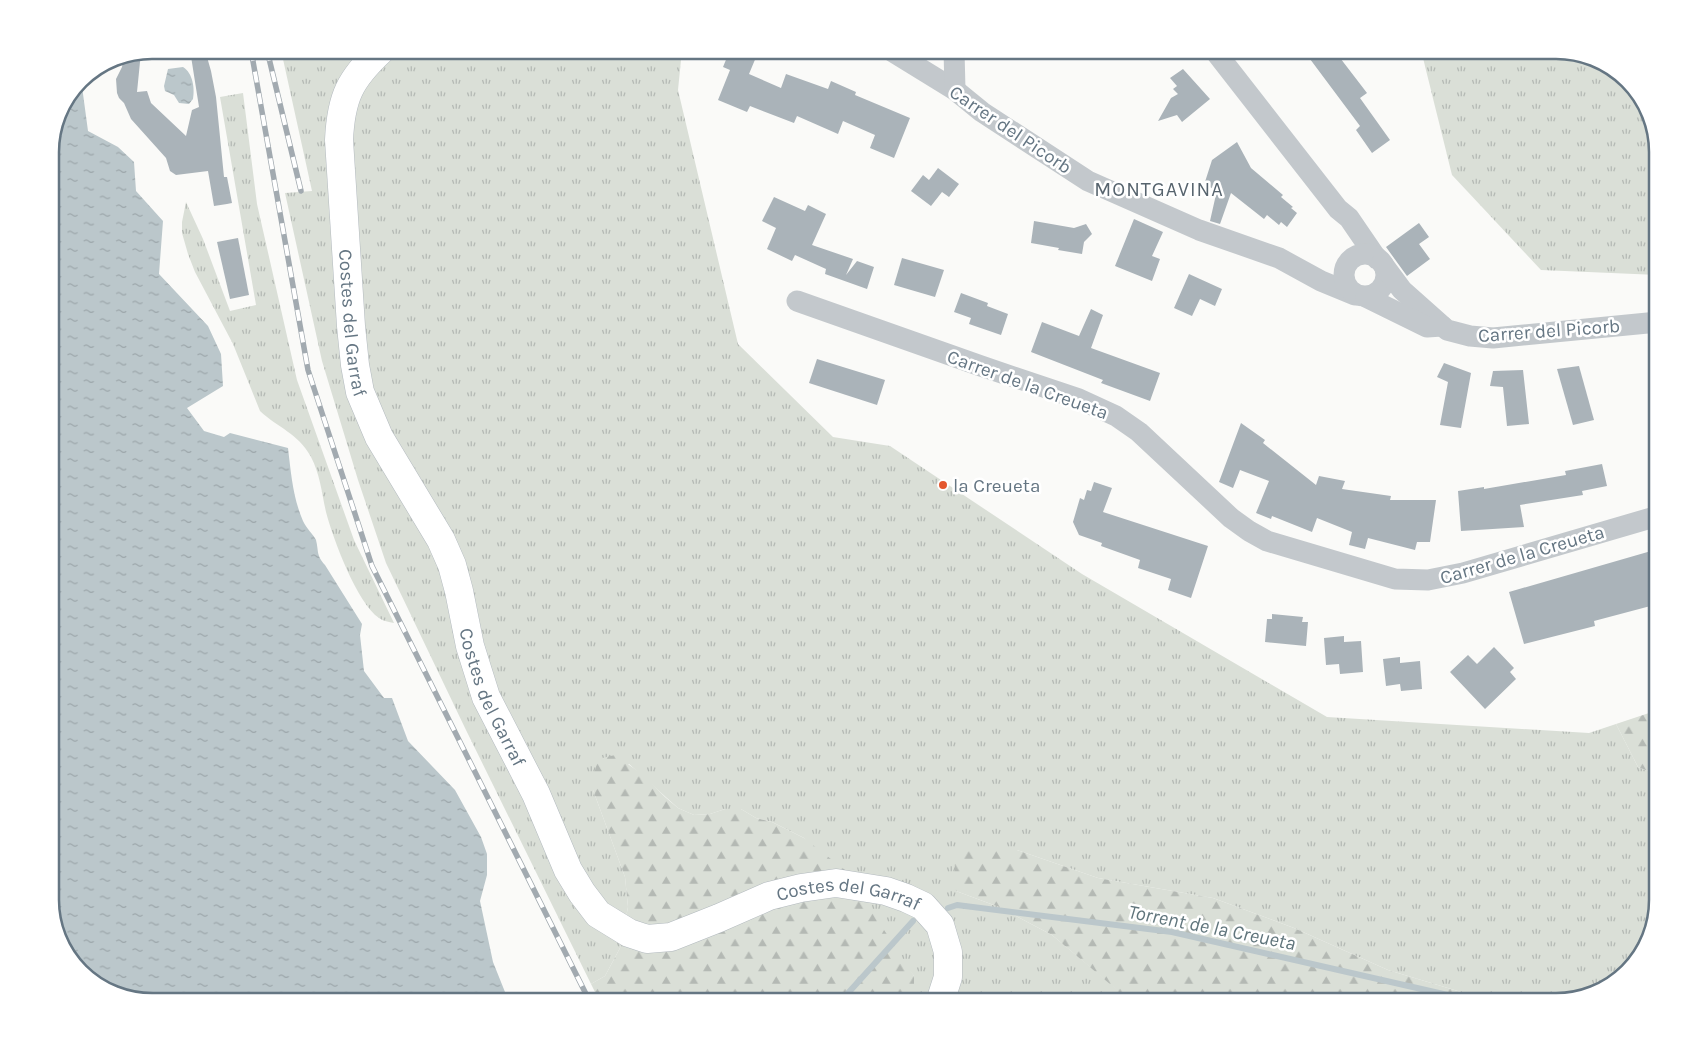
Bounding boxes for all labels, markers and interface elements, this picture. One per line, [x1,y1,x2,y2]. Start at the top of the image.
street label: Carrer del Picorb [945,81,1076,179]
district label: MONTGAVINA [1094,178,1224,201]
street label: Costes del Garraf [334,248,371,401]
street label: Carrer del Picorb [1477,315,1621,347]
street label: Carrer de la Creueta [944,346,1111,424]
place label: la Creueta [953,475,1040,497]
marker: la Creueta [937,479,949,491]
street label: Carrer de la Creueta [1438,521,1607,589]
street label: Costes del Garraf [455,626,530,771]
street label: Costes del Garraf [774,873,925,916]
water label: Torrent de la Creueta [1126,900,1298,955]

